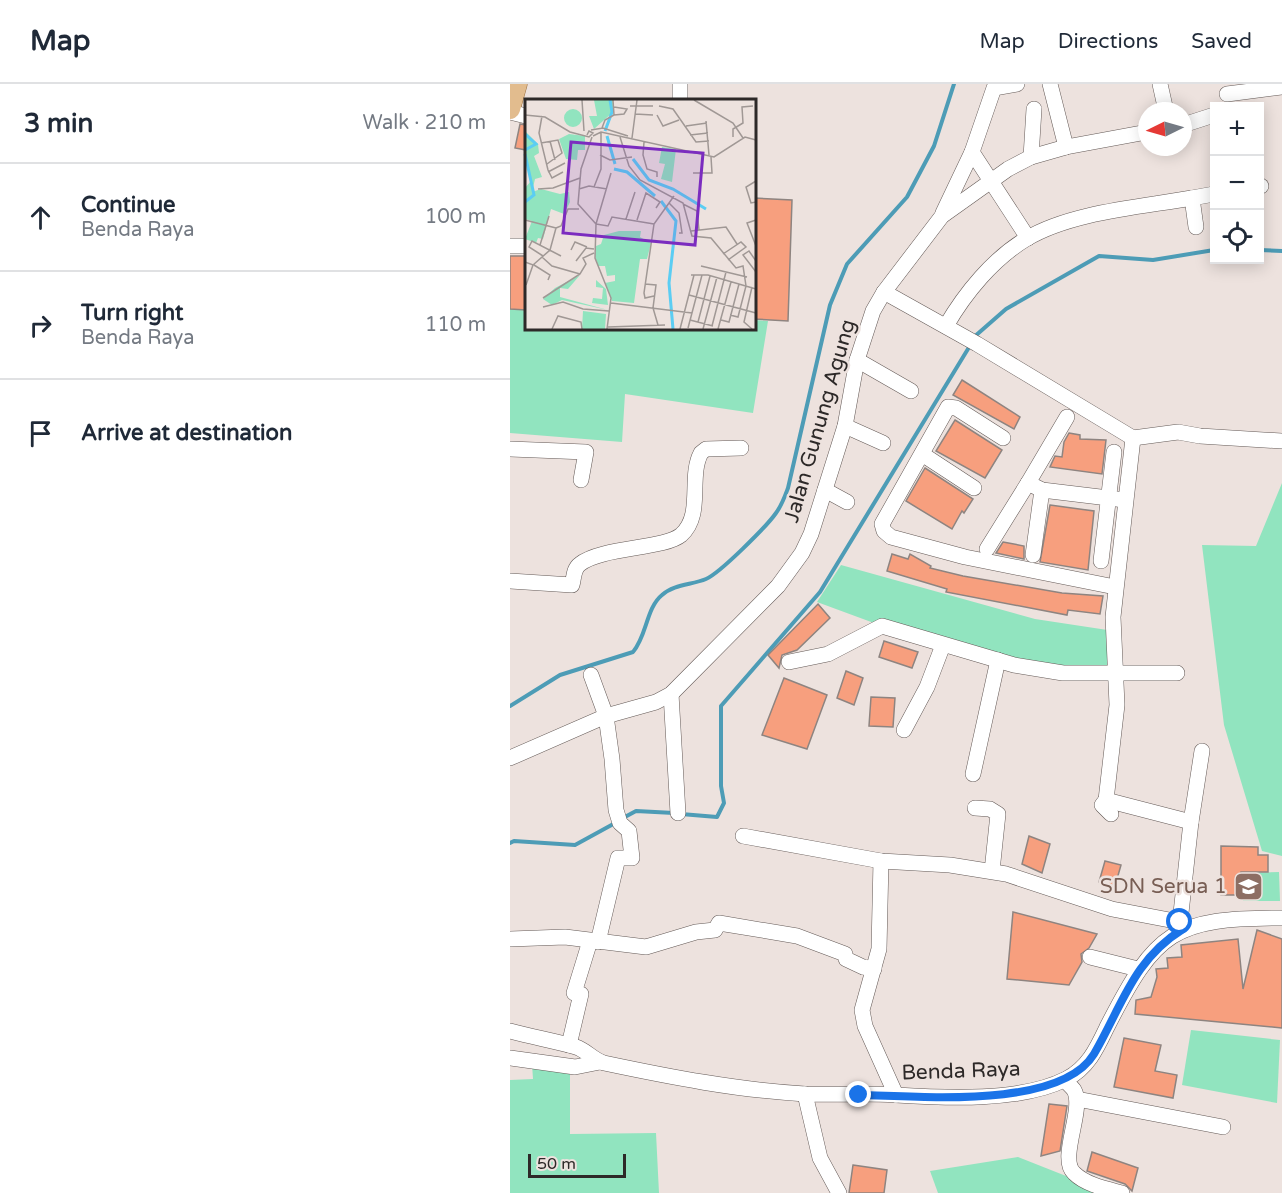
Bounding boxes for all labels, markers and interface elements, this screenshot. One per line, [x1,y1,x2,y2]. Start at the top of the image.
text: Map [30,24,90,58]
text: Map [979,29,1025,54]
text: Directions [1058,29,1158,54]
text: Saved [1191,29,1252,54]
inset map [525,99,756,330]
north arrow [1138,102,1192,156]
map controls [1210,102,1264,264]
button: + [1210,102,1264,156]
text: 3 min [24,108,93,139]
text: Walk · 210 m [363,111,486,135]
button: − [1210,156,1264,210]
text: Continue [81,192,176,218]
icon: ahead [24,201,57,234]
text: 100 m [425,205,486,229]
button: locate [1210,210,1264,264]
text: Benda Raya [81,218,194,242]
text: Turn right [81,300,183,326]
icon: right [24,309,57,342]
text: 110 m [425,313,486,337]
street label: Jalan Gunung Agung [779,317,861,525]
text: Benda Raya [81,326,194,350]
icon: arrive [24,417,57,450]
text: Arrive at destination [81,420,292,446]
school or university icon: SDN Serua 1 [1232,870,1264,902]
place label: SDN Serua 1 [1100,874,1227,899]
route start [1166,908,1192,934]
street label: Benda Raya [901,1056,1021,1086]
route end [845,1081,871,1107]
scale bar [528,1151,626,1178]
text: 50 m [537,1154,576,1174]

